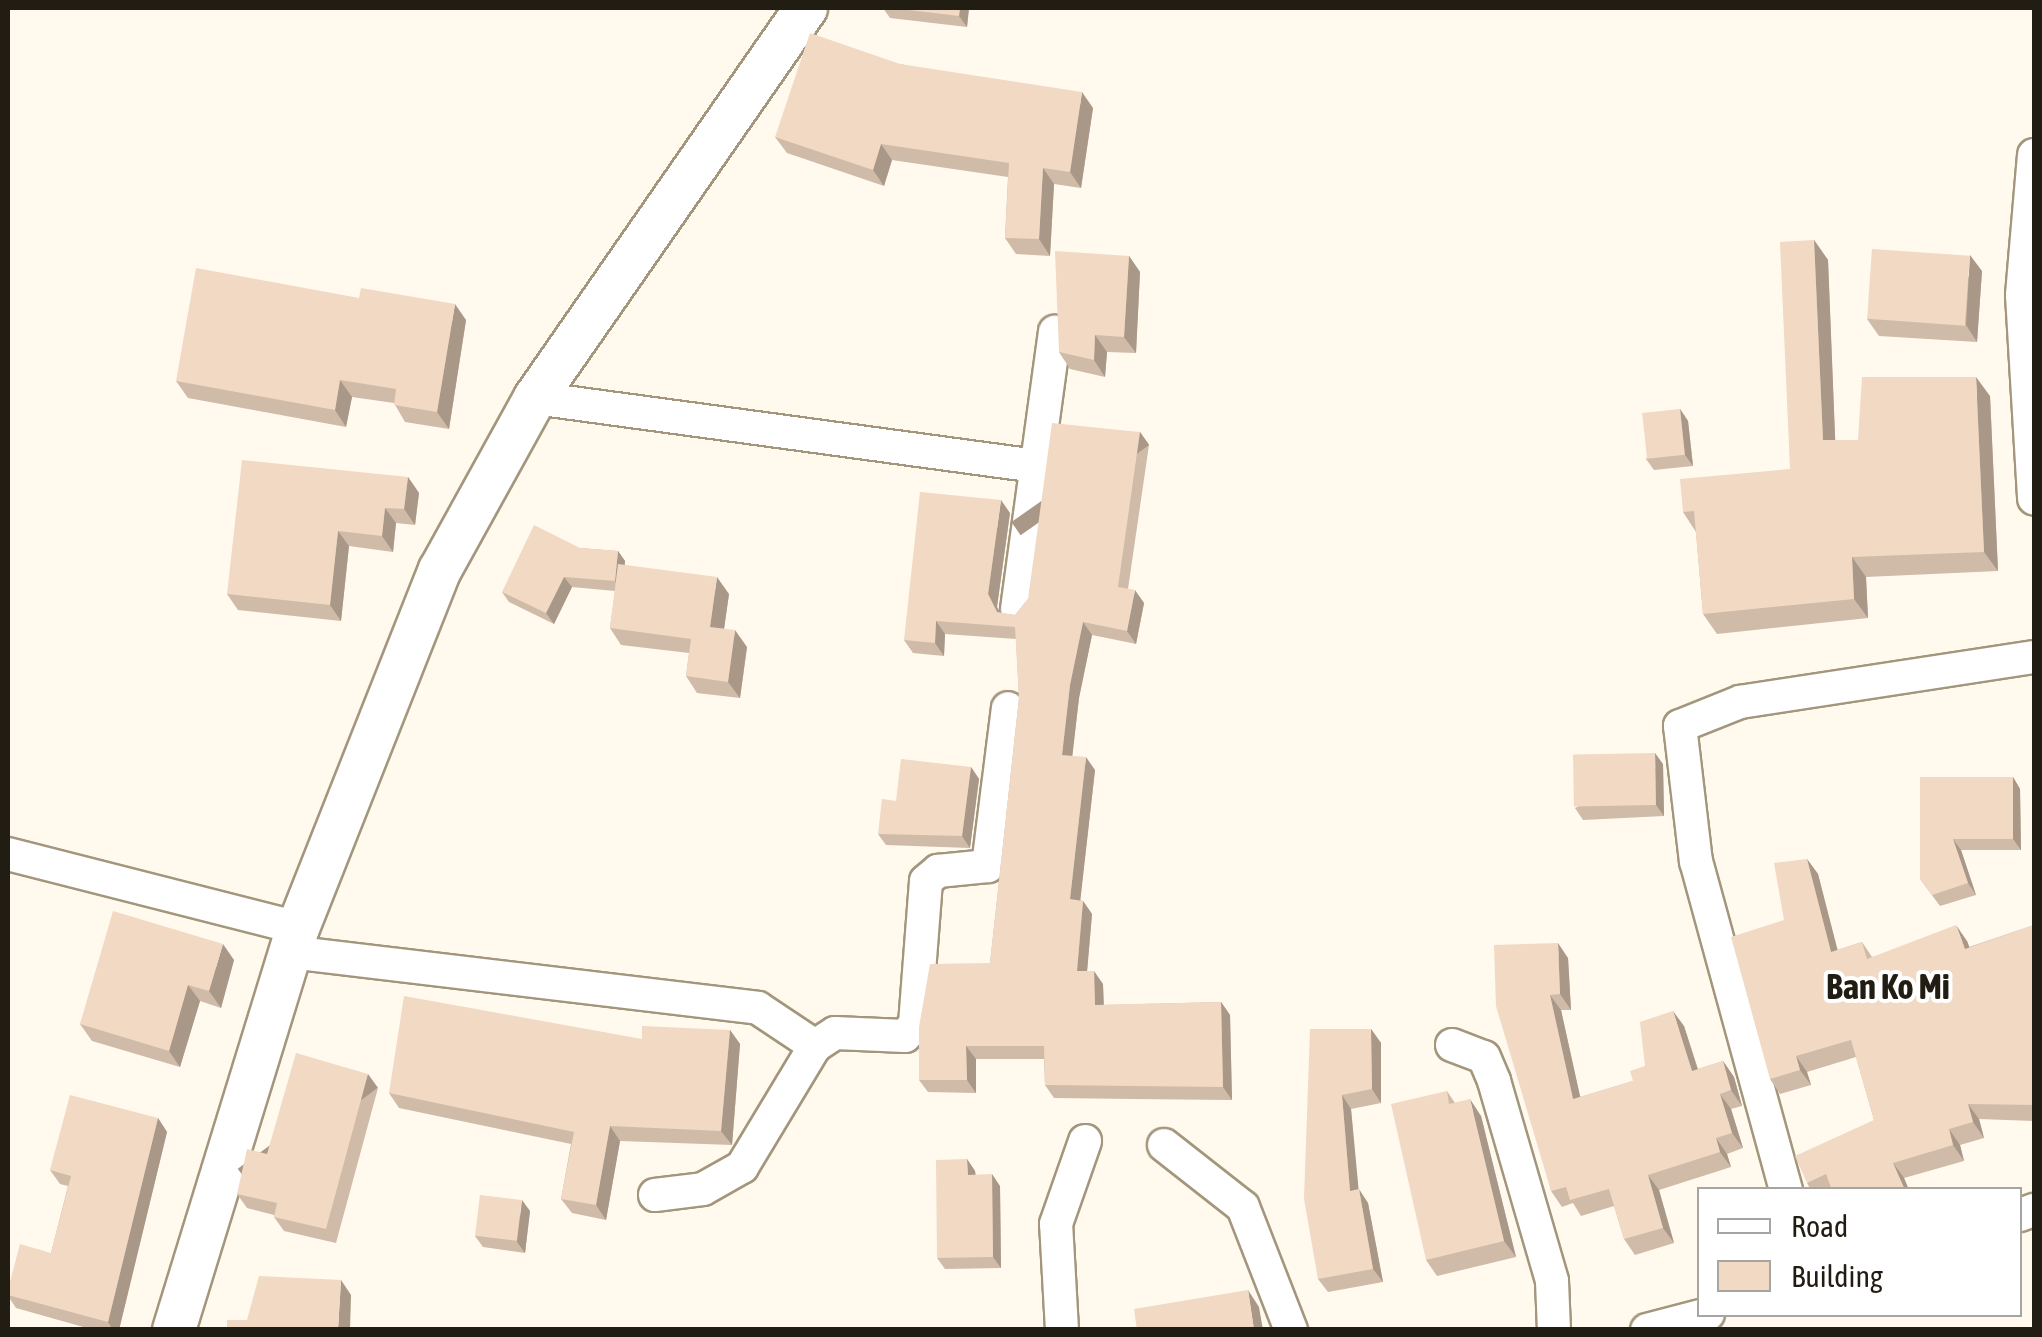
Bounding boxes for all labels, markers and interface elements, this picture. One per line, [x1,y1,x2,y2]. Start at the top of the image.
district label: Ban Ko Mi [1826,965,1950,1007]
legend [1697,1187,2022,1317]
text: Road [1791,1209,1848,1243]
text: Building [1791,1259,1883,1293]

